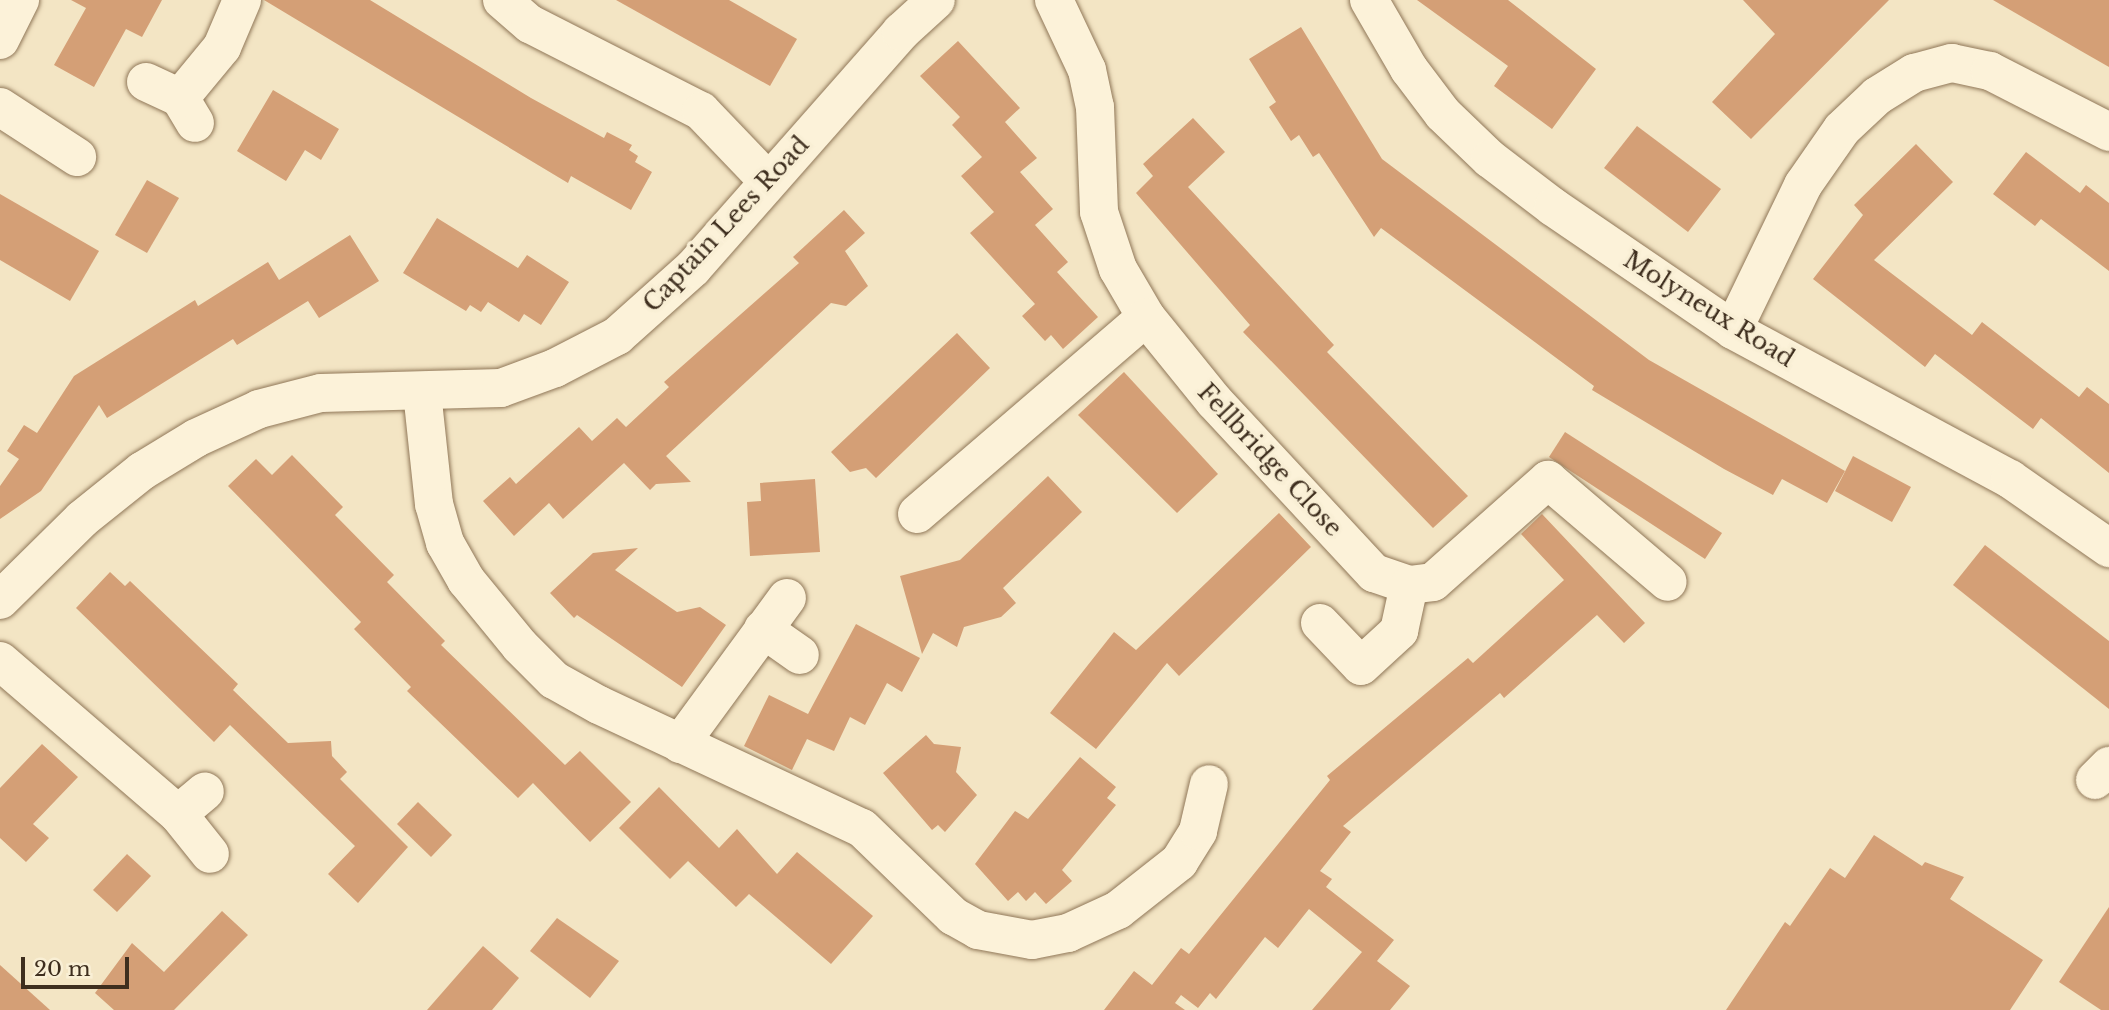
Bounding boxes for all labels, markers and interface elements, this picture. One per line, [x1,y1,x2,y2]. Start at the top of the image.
street label: Captain Lees Road [637,130,815,318]
street label: Molyneux Road [1618,245,1800,373]
street label: Fellbridge Close [1192,378,1348,542]
scale bar [24,944,133,988]
text: 20 m [34,956,91,982]

